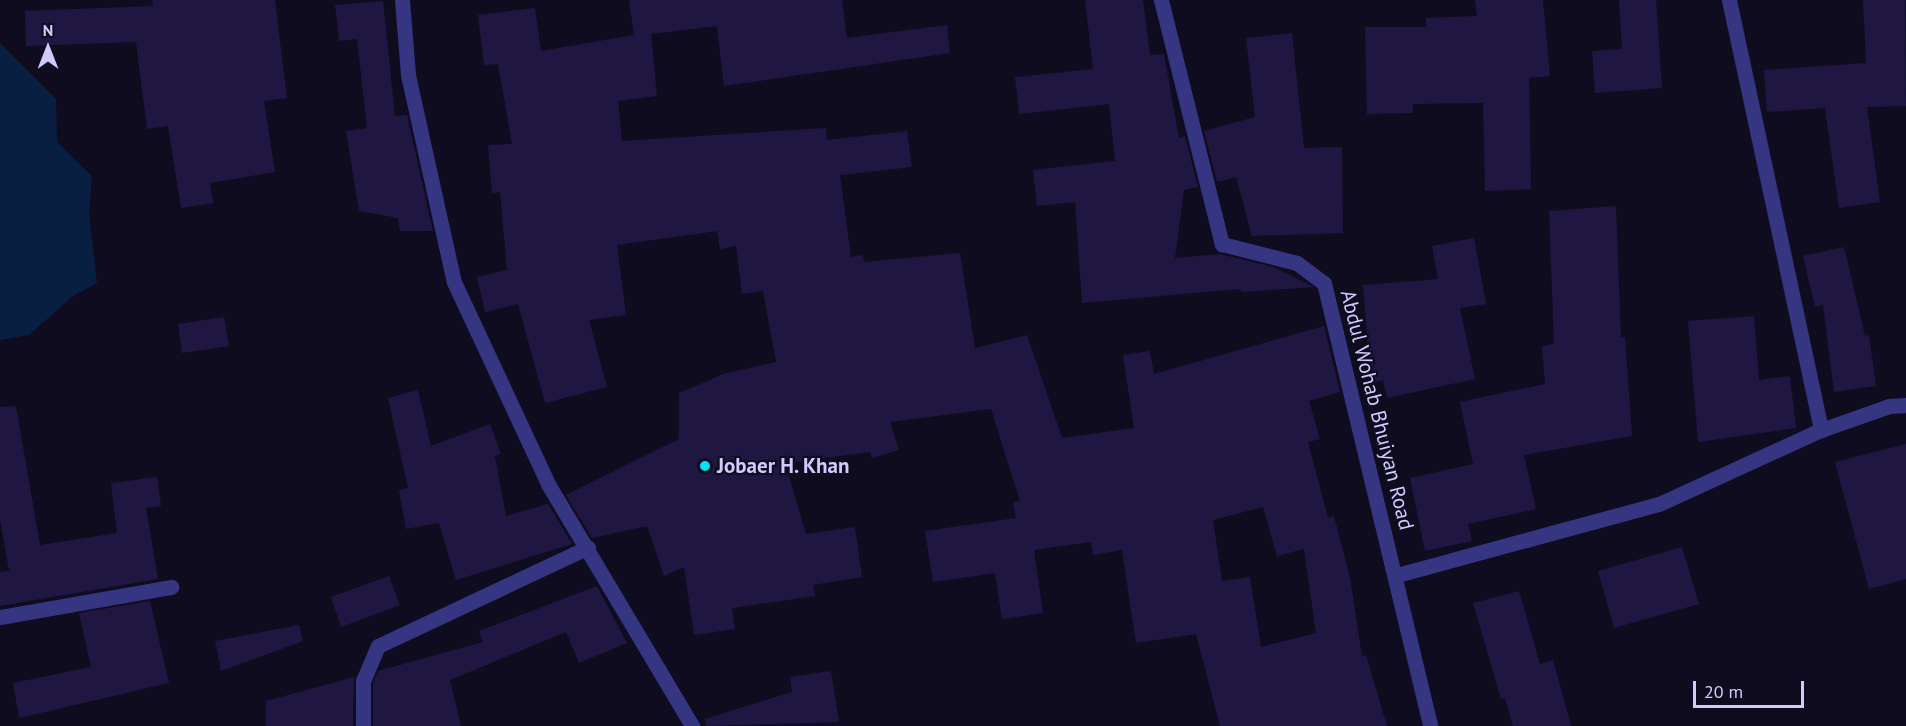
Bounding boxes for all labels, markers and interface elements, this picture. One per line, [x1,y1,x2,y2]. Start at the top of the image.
north arrow [18,18,78,78]
text: N [43,20,53,40]
street label: Abdul Wohab Bhuiyan Road [1335,287,1419,533]
place label: Jobaer H. Khan [717,453,851,479]
marker: Jobaer H. Khan [698,459,712,473]
scale bar [1696,669,1807,707]
text: 20 m [1704,680,1743,703]

